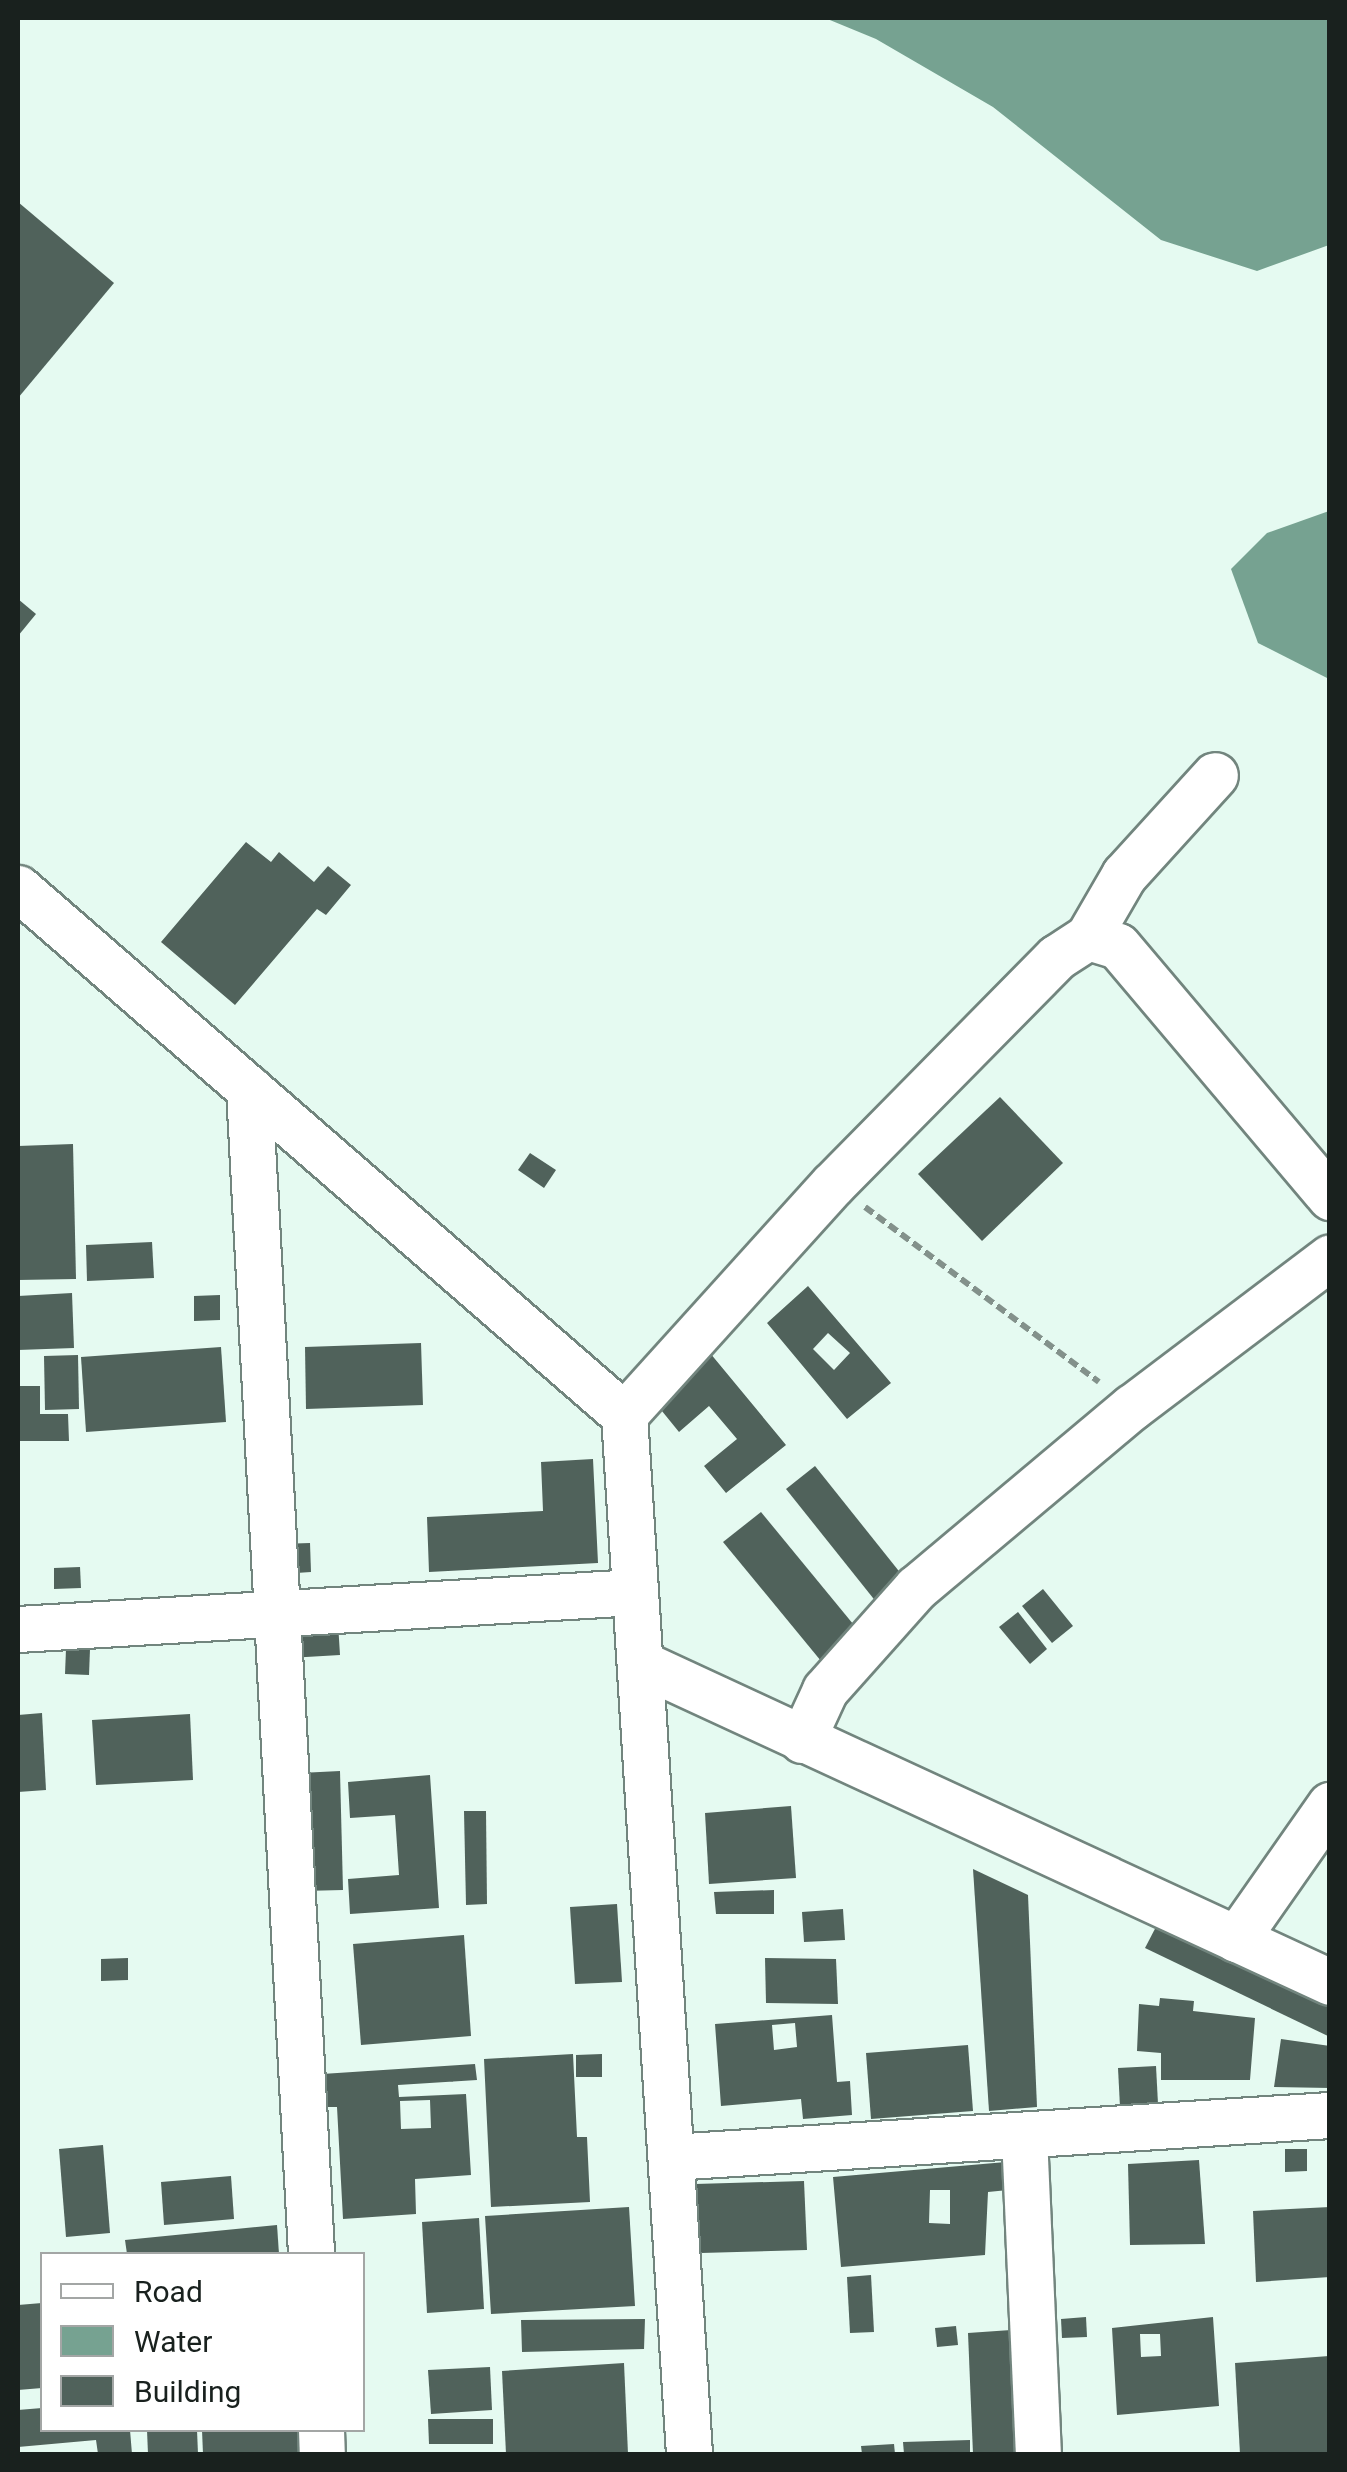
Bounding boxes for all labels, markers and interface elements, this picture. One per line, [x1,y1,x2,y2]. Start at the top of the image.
legend [40,2252,365,2432]
text: Road [134,2274,203,2309]
text: Water [134,2324,212,2359]
text: Building [134,2374,241,2409]

